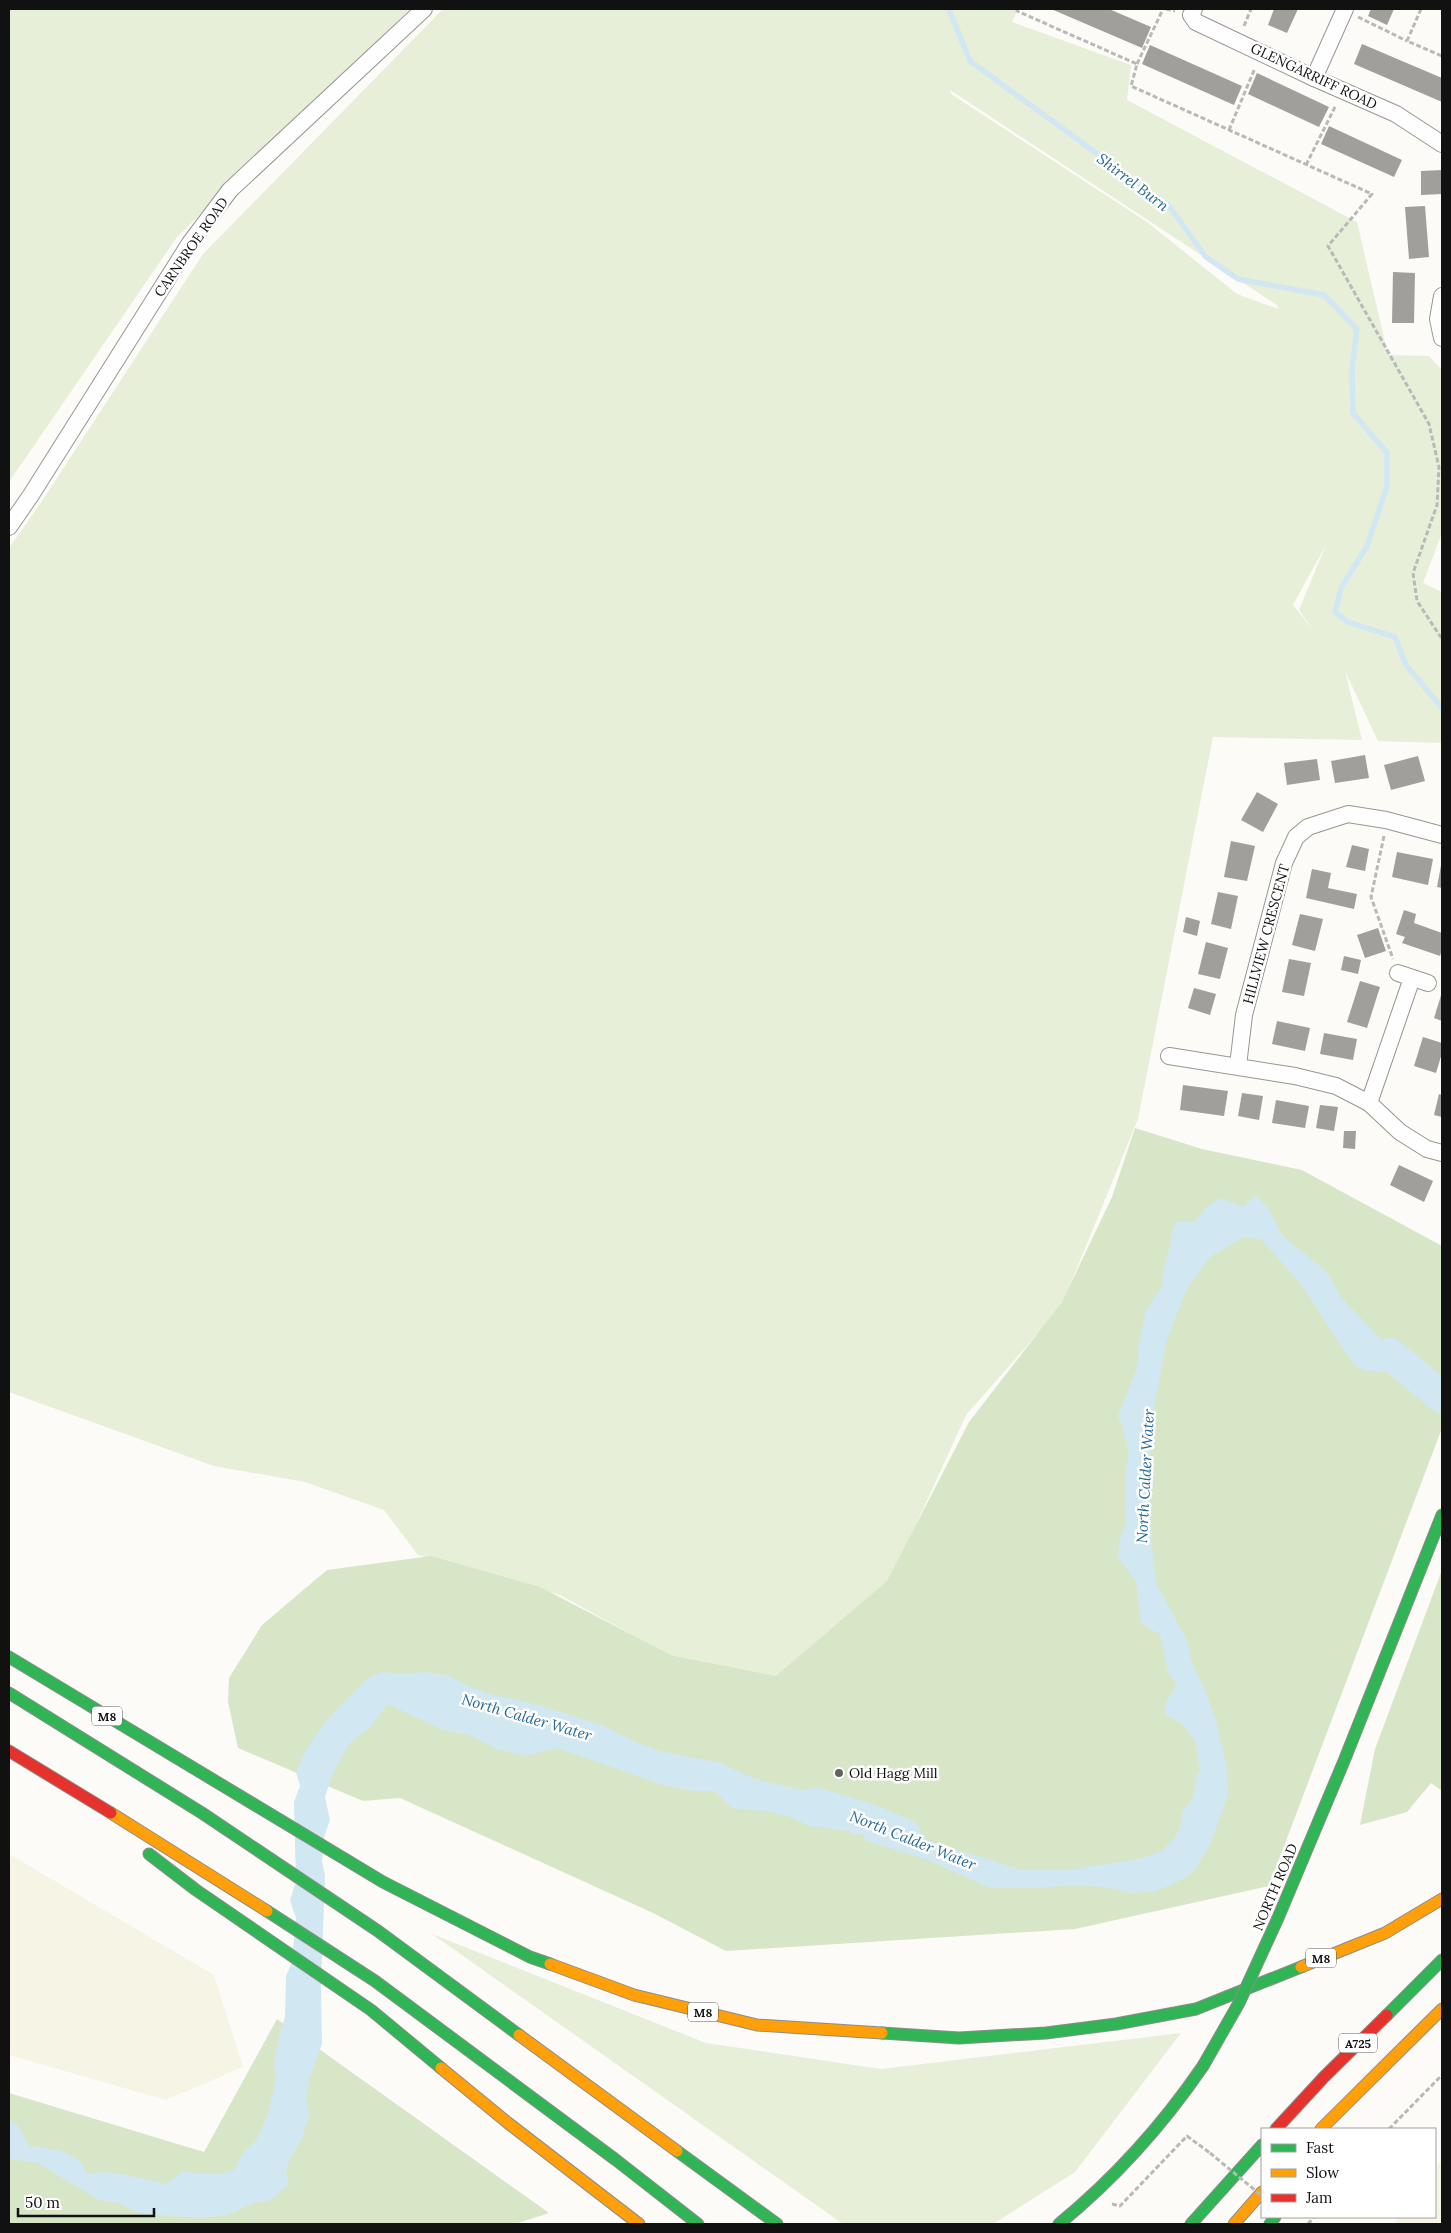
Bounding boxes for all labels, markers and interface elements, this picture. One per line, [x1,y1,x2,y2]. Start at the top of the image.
street label: GLENGARRIFF ROAD [1248,39,1380,113]
water label: Shirrel Burn [1093,149,1173,216]
street label: CARNBROE ROAD [150,194,232,300]
street label: HILLVIEW CRESCENT [1239,862,1293,1006]
water label: North Calder Water [1132,1408,1158,1544]
water label: North Calder Water [460,1689,594,1745]
road number: M8 [92,1706,122,1725]
place label: Old Hagg Mill [849,1764,938,1782]
marker: Old Hagg Mill [833,1767,845,1779]
water label: North Calder Water [847,1806,979,1874]
street label: NORTH ROAD [1249,1841,1301,1933]
road number: M8 [1306,1949,1336,1968]
road number: M8 [688,2002,718,2021]
road number: A725 [1339,2034,1377,2052]
legend [1261,2128,1436,2218]
text: Fast [1306,2138,1334,2157]
text: Slow [1306,2163,1339,2182]
scale bar [18,2186,154,2218]
text: Jam [1305,2188,1333,2207]
text: 50 m [25,2193,60,2212]

